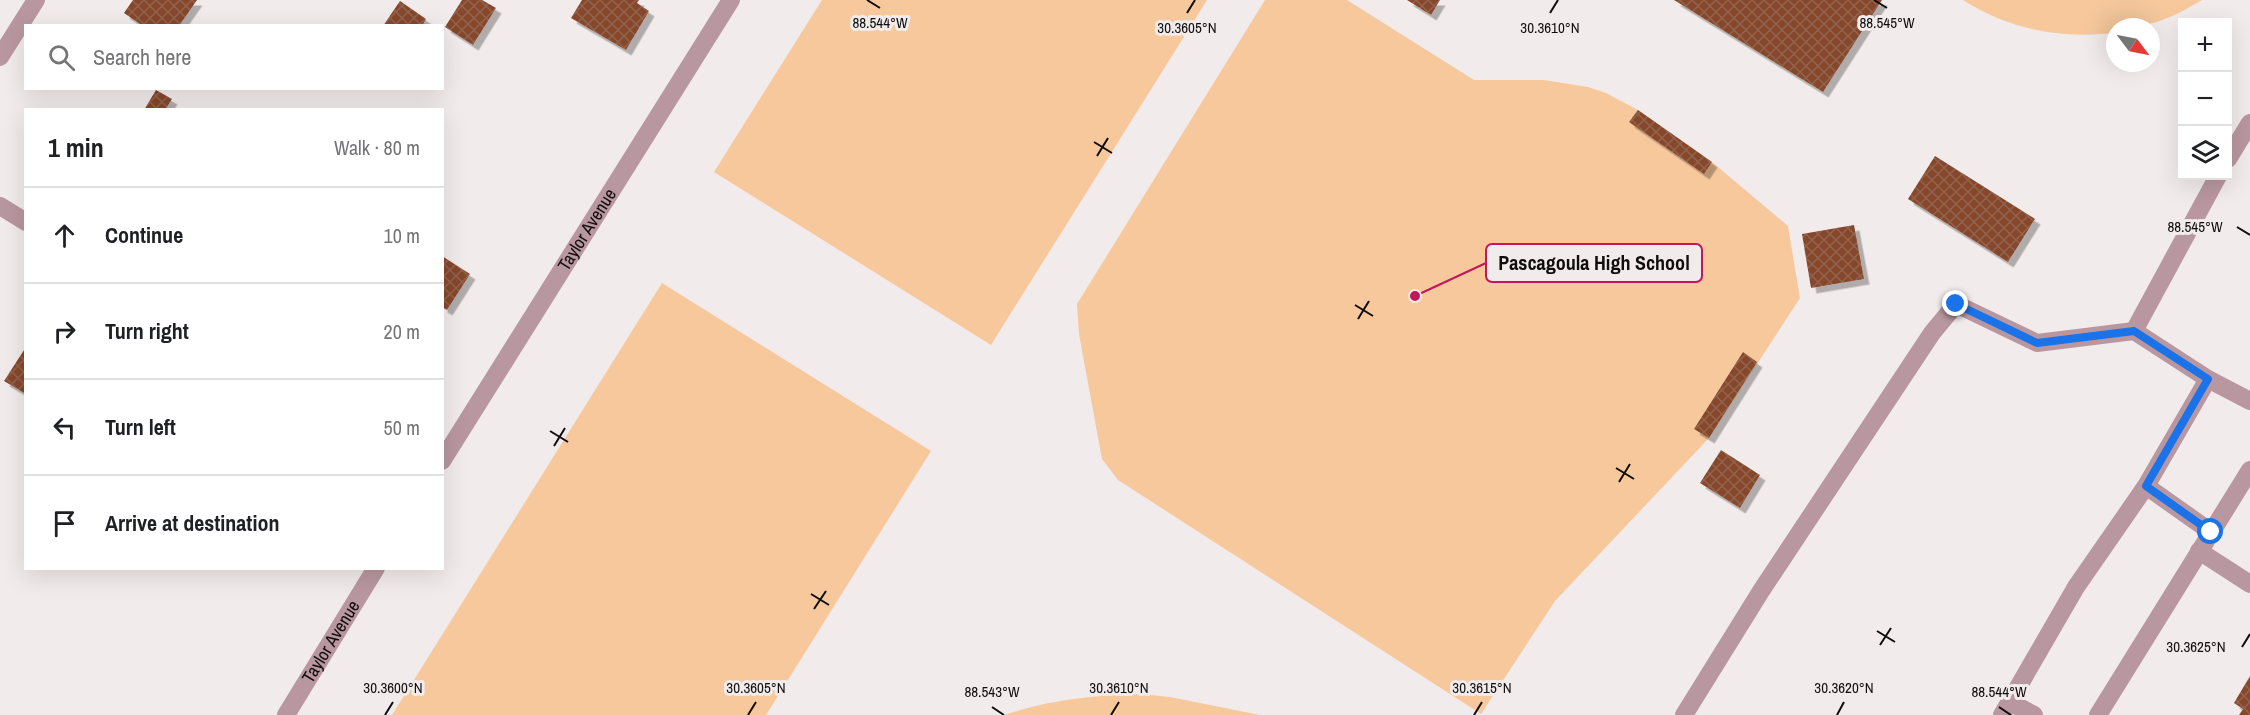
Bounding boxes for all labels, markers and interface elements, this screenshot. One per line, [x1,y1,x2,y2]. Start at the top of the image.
text: 88.544°W [852,12,908,33]
text: 88.545°W [1859,12,1915,33]
text: 30.3605°N [1157,17,1217,38]
text: 30.3610°N [1520,17,1580,38]
north arrow [2106,18,2160,72]
map controls [2178,18,2232,180]
button: + [2178,18,2232,72]
search box [24,24,444,90]
icon: search [45,41,78,74]
text: Search here [93,42,191,72]
button: − [2178,72,2232,126]
button: layers [2178,126,2232,180]
text: 1 min [48,130,104,165]
text: Walk · 80 m [334,134,420,161]
street label: Taylor Avenue [551,183,622,275]
text: 88.545°W [2167,216,2223,237]
icon: ahead [48,219,81,252]
text: Continue [105,220,183,250]
text: 10 m [384,222,420,249]
callout: Pascagoula High School [1486,244,1702,282]
text: Pascagoula High School [1498,249,1690,276]
route end [1942,290,1968,316]
icon: right [48,315,81,348]
text: Turn right [105,316,189,346]
text: 20 m [384,318,420,345]
icon: left [48,411,81,444]
text: Turn left [105,412,176,442]
text: 50 m [384,414,420,441]
icon: arrive [48,507,81,540]
text: Arrive at destination [105,508,279,538]
route start [2197,518,2223,544]
street label: Taylor Avenue [296,595,365,688]
text: 30.3625°N [2166,636,2226,657]
text: 30.3600°N [363,677,423,698]
text: 30.3605°N [726,677,786,698]
text: 30.3610°N [1089,677,1149,698]
text: 30.3615°N [1452,677,1512,698]
text: 30.3620°N [1814,677,1874,698]
text: 88.543°W [964,681,1020,702]
text: 88.544°W [1971,681,2027,702]

